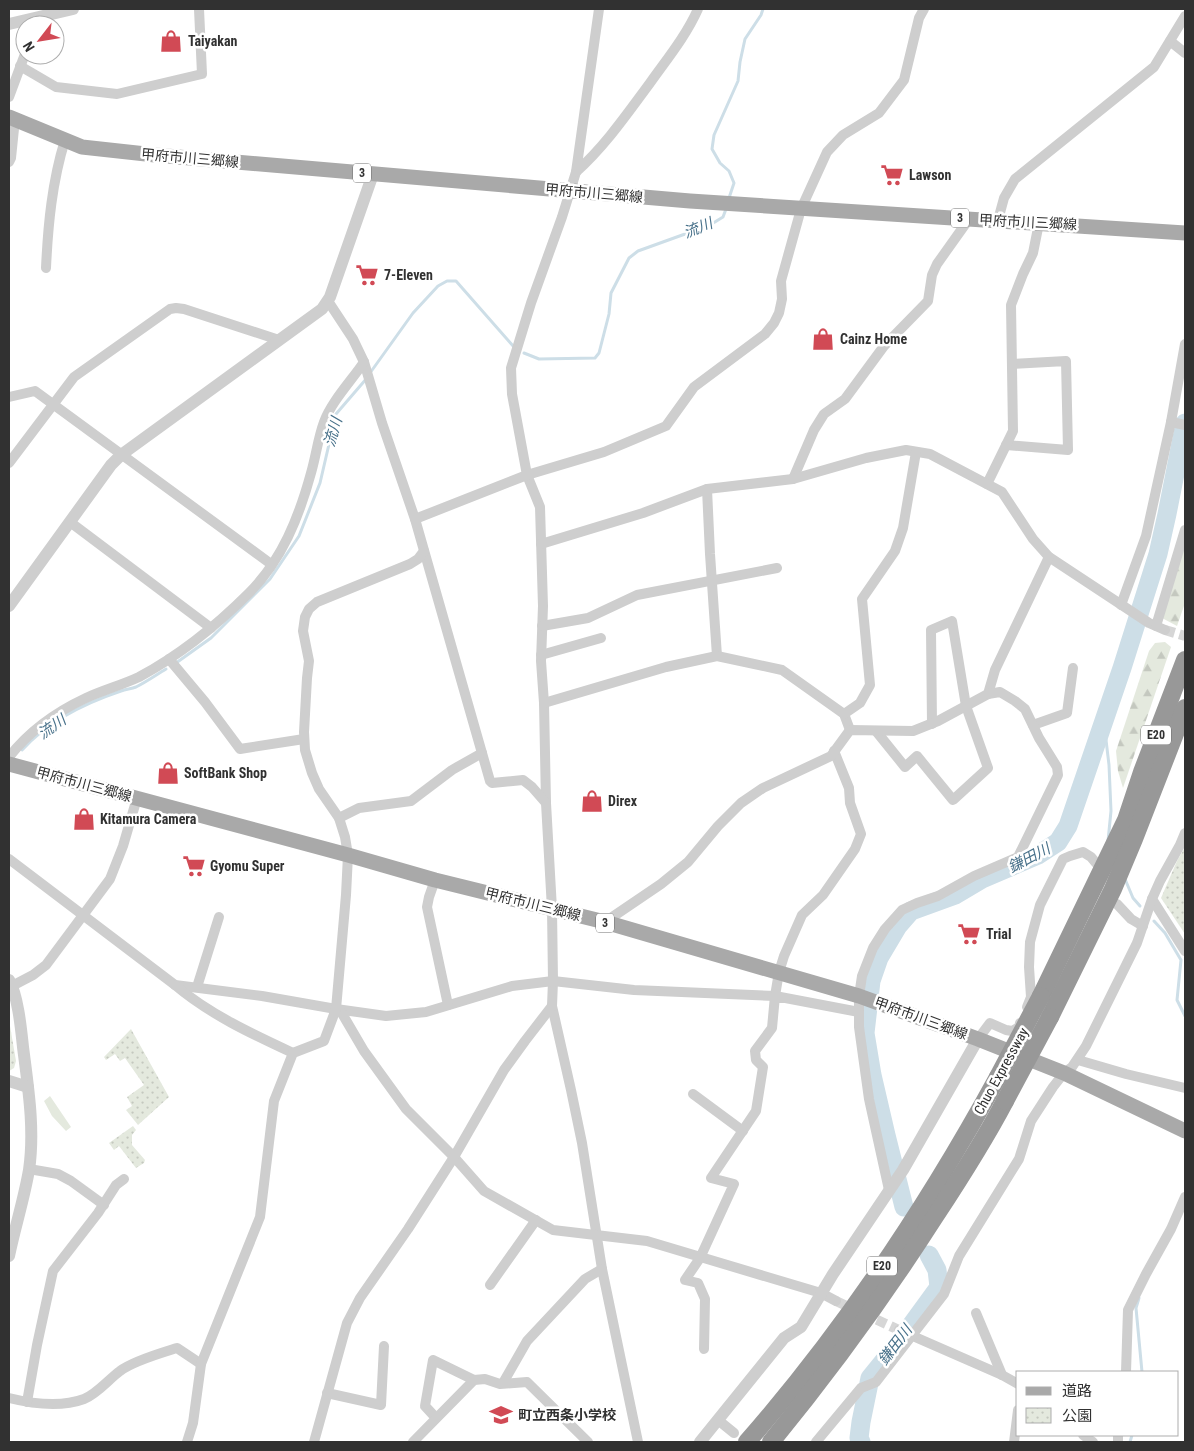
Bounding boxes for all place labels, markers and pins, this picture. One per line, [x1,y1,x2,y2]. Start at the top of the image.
shop icon: Taiyakan [158,28,184,54]
place label: Taiyakan [188,33,238,49]
supermarket icon: Lawson [879,162,905,188]
place label: Lawson [909,167,951,183]
supermarket icon: 7-Eleven [354,262,380,288]
place label: 7-Eleven [384,267,433,283]
shop icon: Cainz Home [810,326,836,352]
place label: Cainz Home [840,331,907,347]
shop icon: SoftBank Shop [155,760,181,786]
place label: SoftBank Shop [184,765,267,781]
shop icon: Direx [579,788,605,814]
place label: Direx [608,793,638,809]
shop icon: Kitamura Camera [71,806,97,832]
place label: Kitamura Camera [100,811,197,827]
supermarket icon: Gyomu Super [181,853,207,879]
place label: Gyomu Super [210,858,285,874]
supermarket icon: Trial [956,921,982,947]
place label: Trial [986,926,1011,942]
school or university icon: 町立西条小学校 [488,1402,514,1428]
place label: 町立西条小学校 [518,1407,616,1423]

